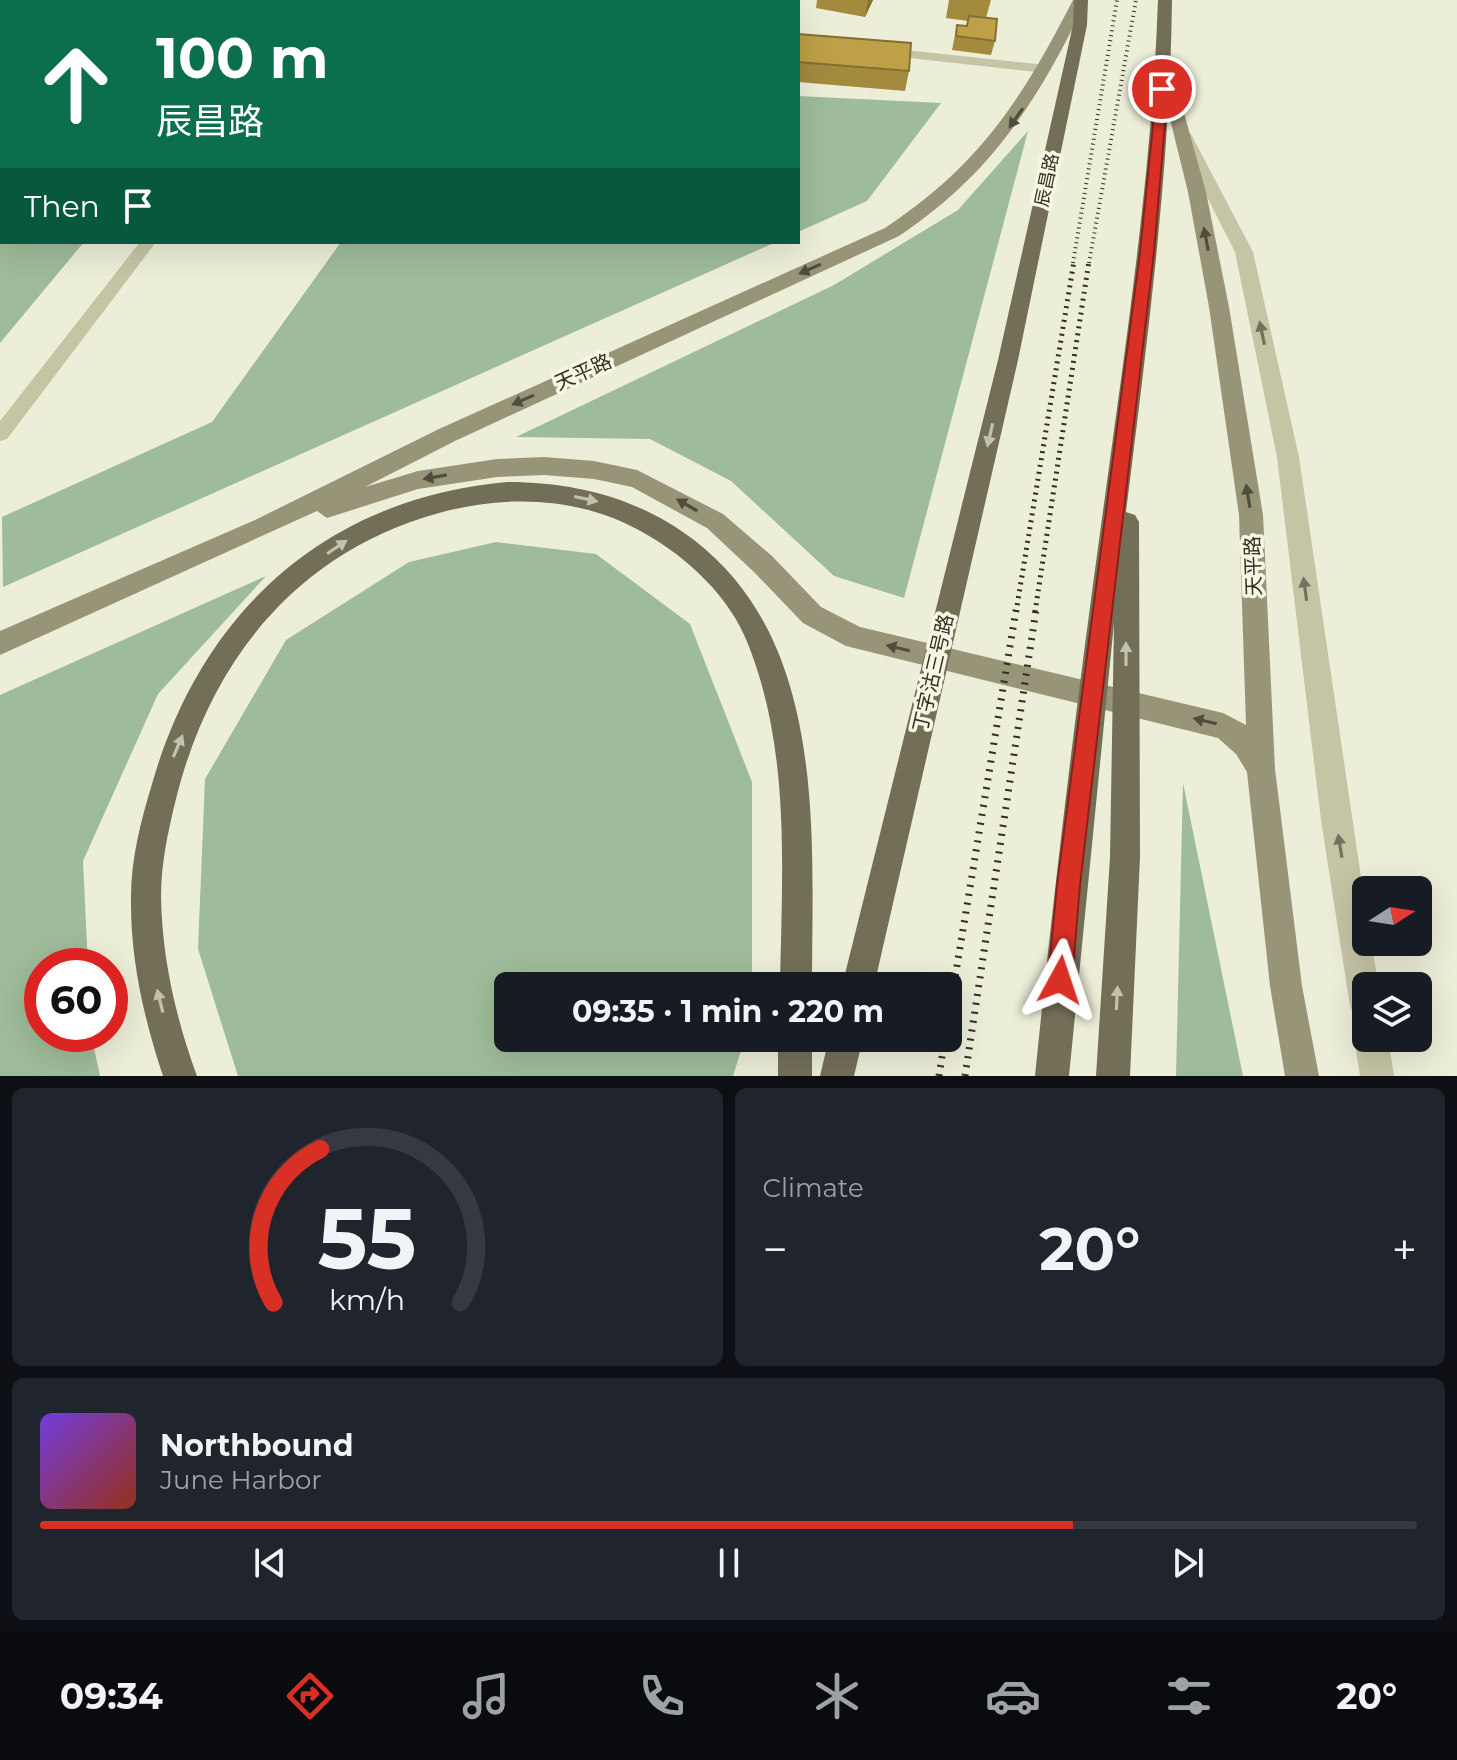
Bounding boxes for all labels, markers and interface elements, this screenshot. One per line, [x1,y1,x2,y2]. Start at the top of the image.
text: 100 m [156,24,329,92]
icon: ahead [24,32,128,136]
pin [1128,55,1196,123]
icon: arrive [1140,67,1184,111]
text: 辰昌路 [156,99,264,143]
one-way arrow [1009,107,1024,128]
street label: 辰昌路 [1031,151,1063,209]
icon: arrive [116,184,160,228]
text: Then [24,188,100,225]
one-way arrow [1200,226,1212,251]
one-way arrow [799,262,822,276]
one-way arrow [1255,320,1267,345]
street label: 天平路 [551,349,615,395]
one-way arrow [511,393,534,407]
one-way arrow [983,423,996,448]
one-way arrow [423,471,448,483]
one-way arrow [1241,483,1254,508]
one-way arrow [573,493,598,506]
one-way arrow [676,498,699,512]
street label: 天平路 [1240,536,1266,596]
one-way arrow [327,540,348,555]
one-way arrow [1299,576,1312,601]
street label: 丁字沽三号路 [908,612,958,734]
one-way arrow [1120,641,1132,666]
one-way arrow [885,642,910,654]
one-way arrow [1192,714,1217,727]
one-way arrow [171,734,184,758]
one-way arrow [1333,834,1346,859]
north arrow [1352,876,1432,956]
map controls [1352,876,1432,1052]
position arrow [1018,938,1102,1022]
speed limit sign: 60 [24,948,128,1052]
button: layers [1352,972,1432,1052]
one-way arrow [1111,985,1124,1010]
one-way arrow [154,988,166,1013]
text: 09:35 · 1 min · 220 m [572,993,884,1030]
text: Climate [763,1172,864,1204]
text: 55 [318,1188,417,1290]
text: 20° [1039,1212,1140,1285]
text: − [763,1222,788,1276]
text: + [1392,1222,1417,1276]
text: km/h [329,1282,405,1317]
text: Northbound [160,1427,354,1464]
text: June Harbor [160,1464,322,1496]
icon: previous [248,1541,292,1585]
icon: pause [707,1541,751,1585]
icon: next [1166,1541,1210,1585]
icon: directions [282,1668,338,1724]
icon: music [458,1668,514,1724]
icon: phone [634,1668,690,1724]
icon: climate [809,1668,865,1724]
icon: car [985,1668,1041,1724]
icon: filters [1161,1668,1217,1724]
text: 09:34 [60,1674,163,1718]
text: 20° [1336,1674,1397,1718]

